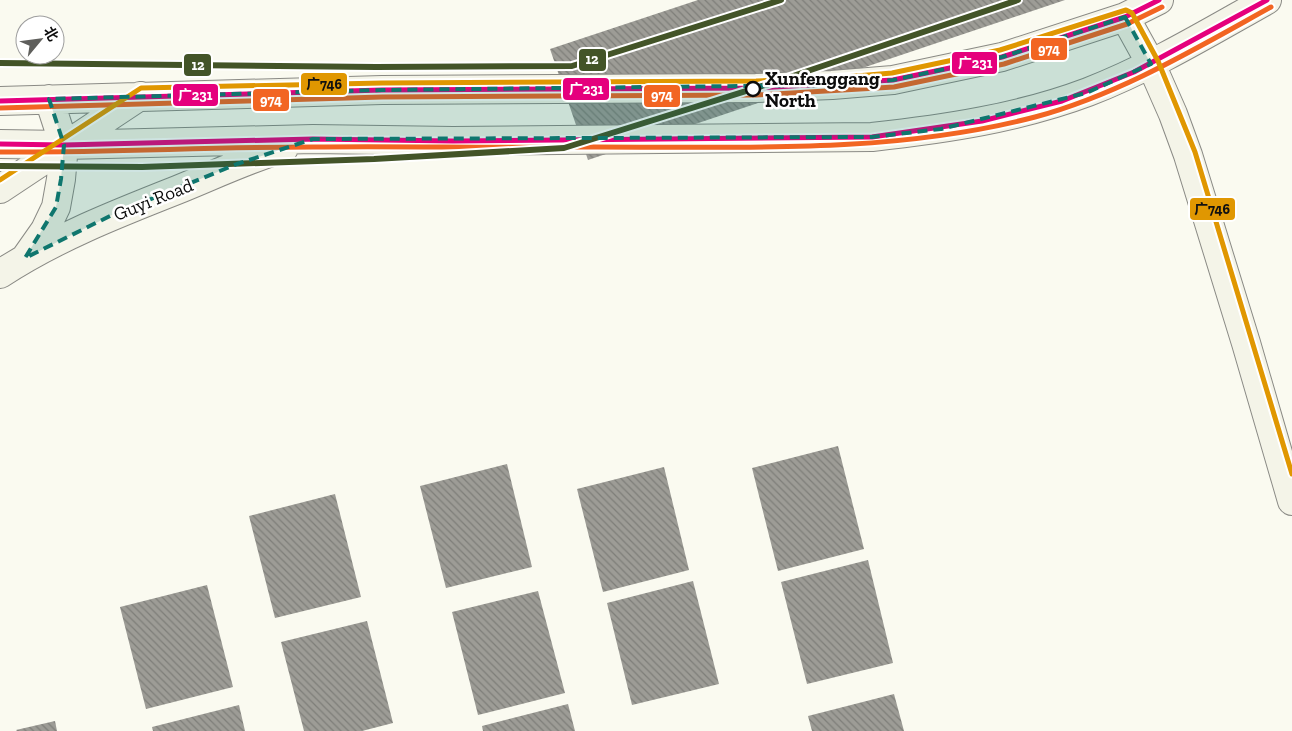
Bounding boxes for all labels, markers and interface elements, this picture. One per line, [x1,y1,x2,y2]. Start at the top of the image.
north arrow [15,15,65,65]
text: 北 [40,24,62,44]
line badge: 974 [1030,37,1068,61]
text: 974 [1038,41,1060,58]
line badge: 12 [578,48,607,72]
text: 12 [585,51,599,68]
line badge: 广231 [951,51,998,75]
line badge: 12 [183,53,212,77]
text: 广231 [958,55,993,72]
text: 12 [191,57,205,74]
place label: Xunfenggang North [765,67,880,112]
line badge: 广746 [300,72,348,96]
text: 广746 [306,76,343,93]
line badge: 广231 [562,77,610,101]
text: 广231 [569,81,604,98]
marker: Xunfenggang North [745,81,761,97]
line badge: 广231 [172,83,219,107]
line badge: 974 [643,84,681,108]
text: 广231 [178,87,213,104]
text: 974 [651,87,673,104]
line badge: 974 [252,88,290,112]
text: 974 [260,92,282,109]
street label: Guyi Road [110,173,197,226]
line badge: 广746 [1189,197,1236,221]
text: 广746 [1194,201,1231,218]

